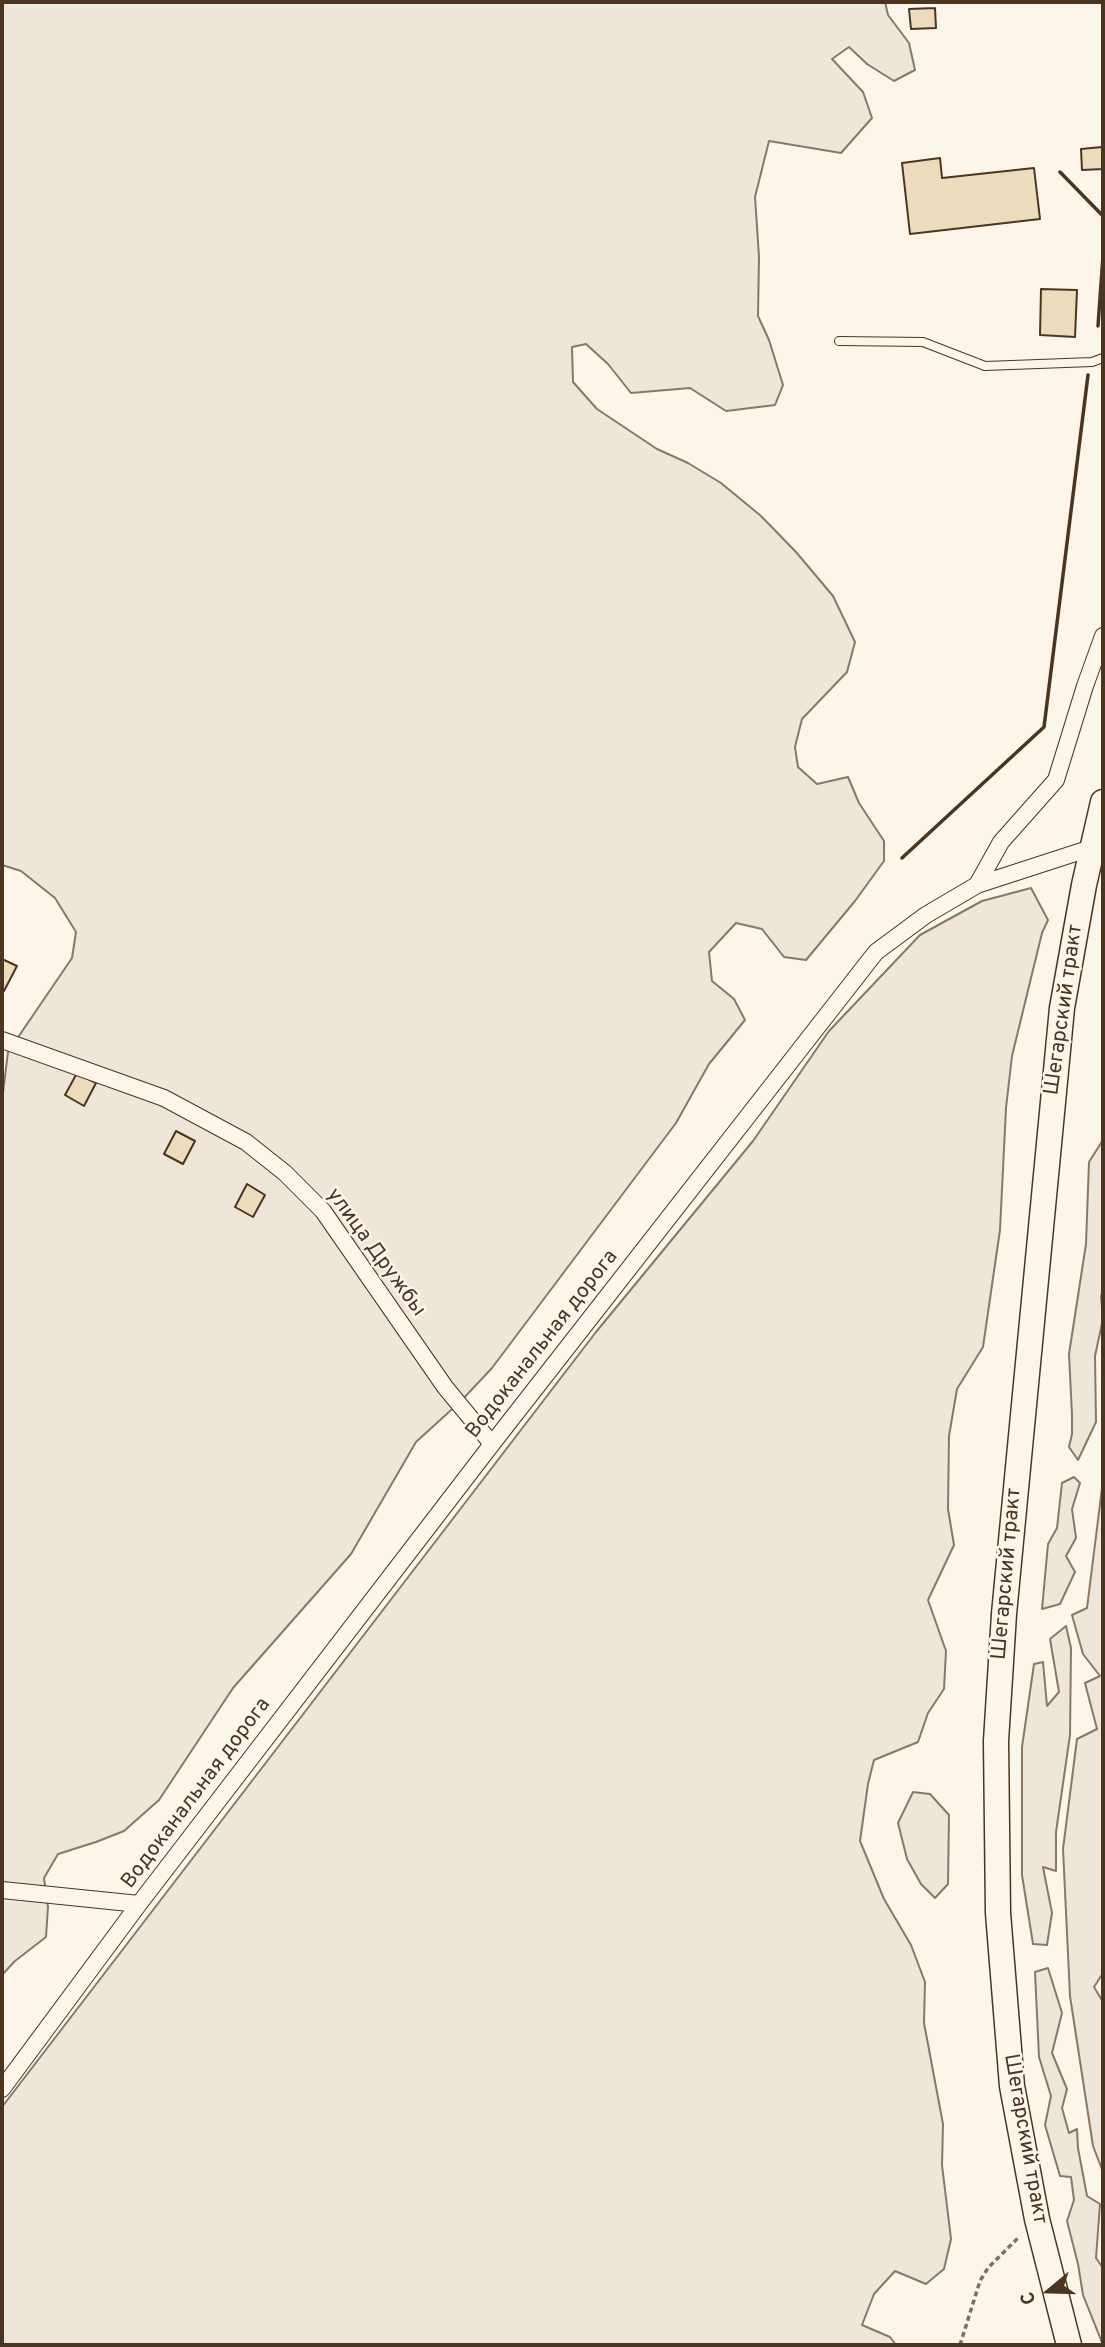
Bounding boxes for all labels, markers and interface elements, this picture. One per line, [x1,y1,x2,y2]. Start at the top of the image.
street label: Шегарский тракт [1041,923,1089,1097]
street label: улица Дружбы [320,1184,430,1322]
street label: Водоканальная дорога [462,1246,624,1444]
street label: Шегарский тракт [988,1487,1028,1661]
street label: Водоканальная дорога [117,1694,277,1894]
street label: Шегарский тракт [997,2052,1051,2226]
north arrow [1014,2256,1084,2326]
text: С [1016,2288,1042,2307]

